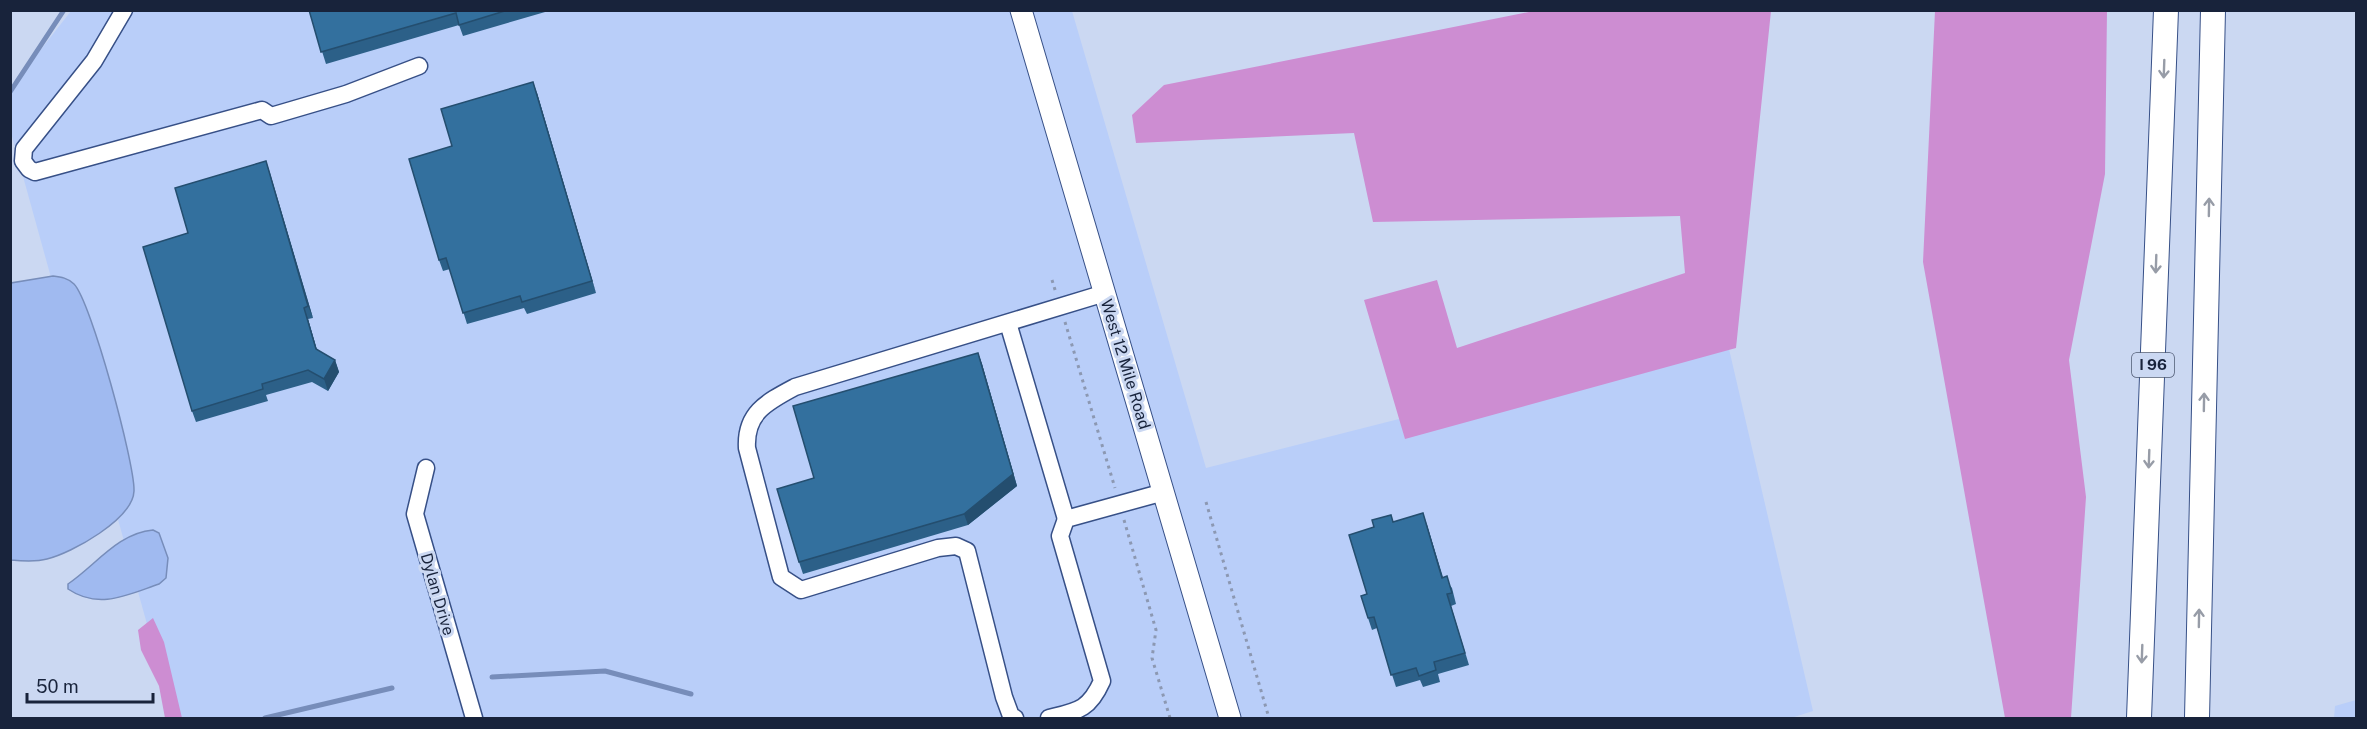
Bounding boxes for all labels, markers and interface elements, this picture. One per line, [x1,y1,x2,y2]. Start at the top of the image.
one-way arrow [2158,58,2169,78]
one-way arrow [2203,198,2215,218]
one-way arrow [2151,253,2162,273]
street label: West 12 Mile Road [1097,297,1154,431]
road number: I 96 [2132,353,2174,377]
one-way arrow [2198,393,2210,413]
one-way arrow [2143,448,2155,468]
street label: Dylan Drive [417,551,458,637]
one-way arrow [2194,609,2205,629]
one-way arrow [2136,643,2147,663]
scale bar [27,666,153,704]
text: 50 m [36,676,79,697]

